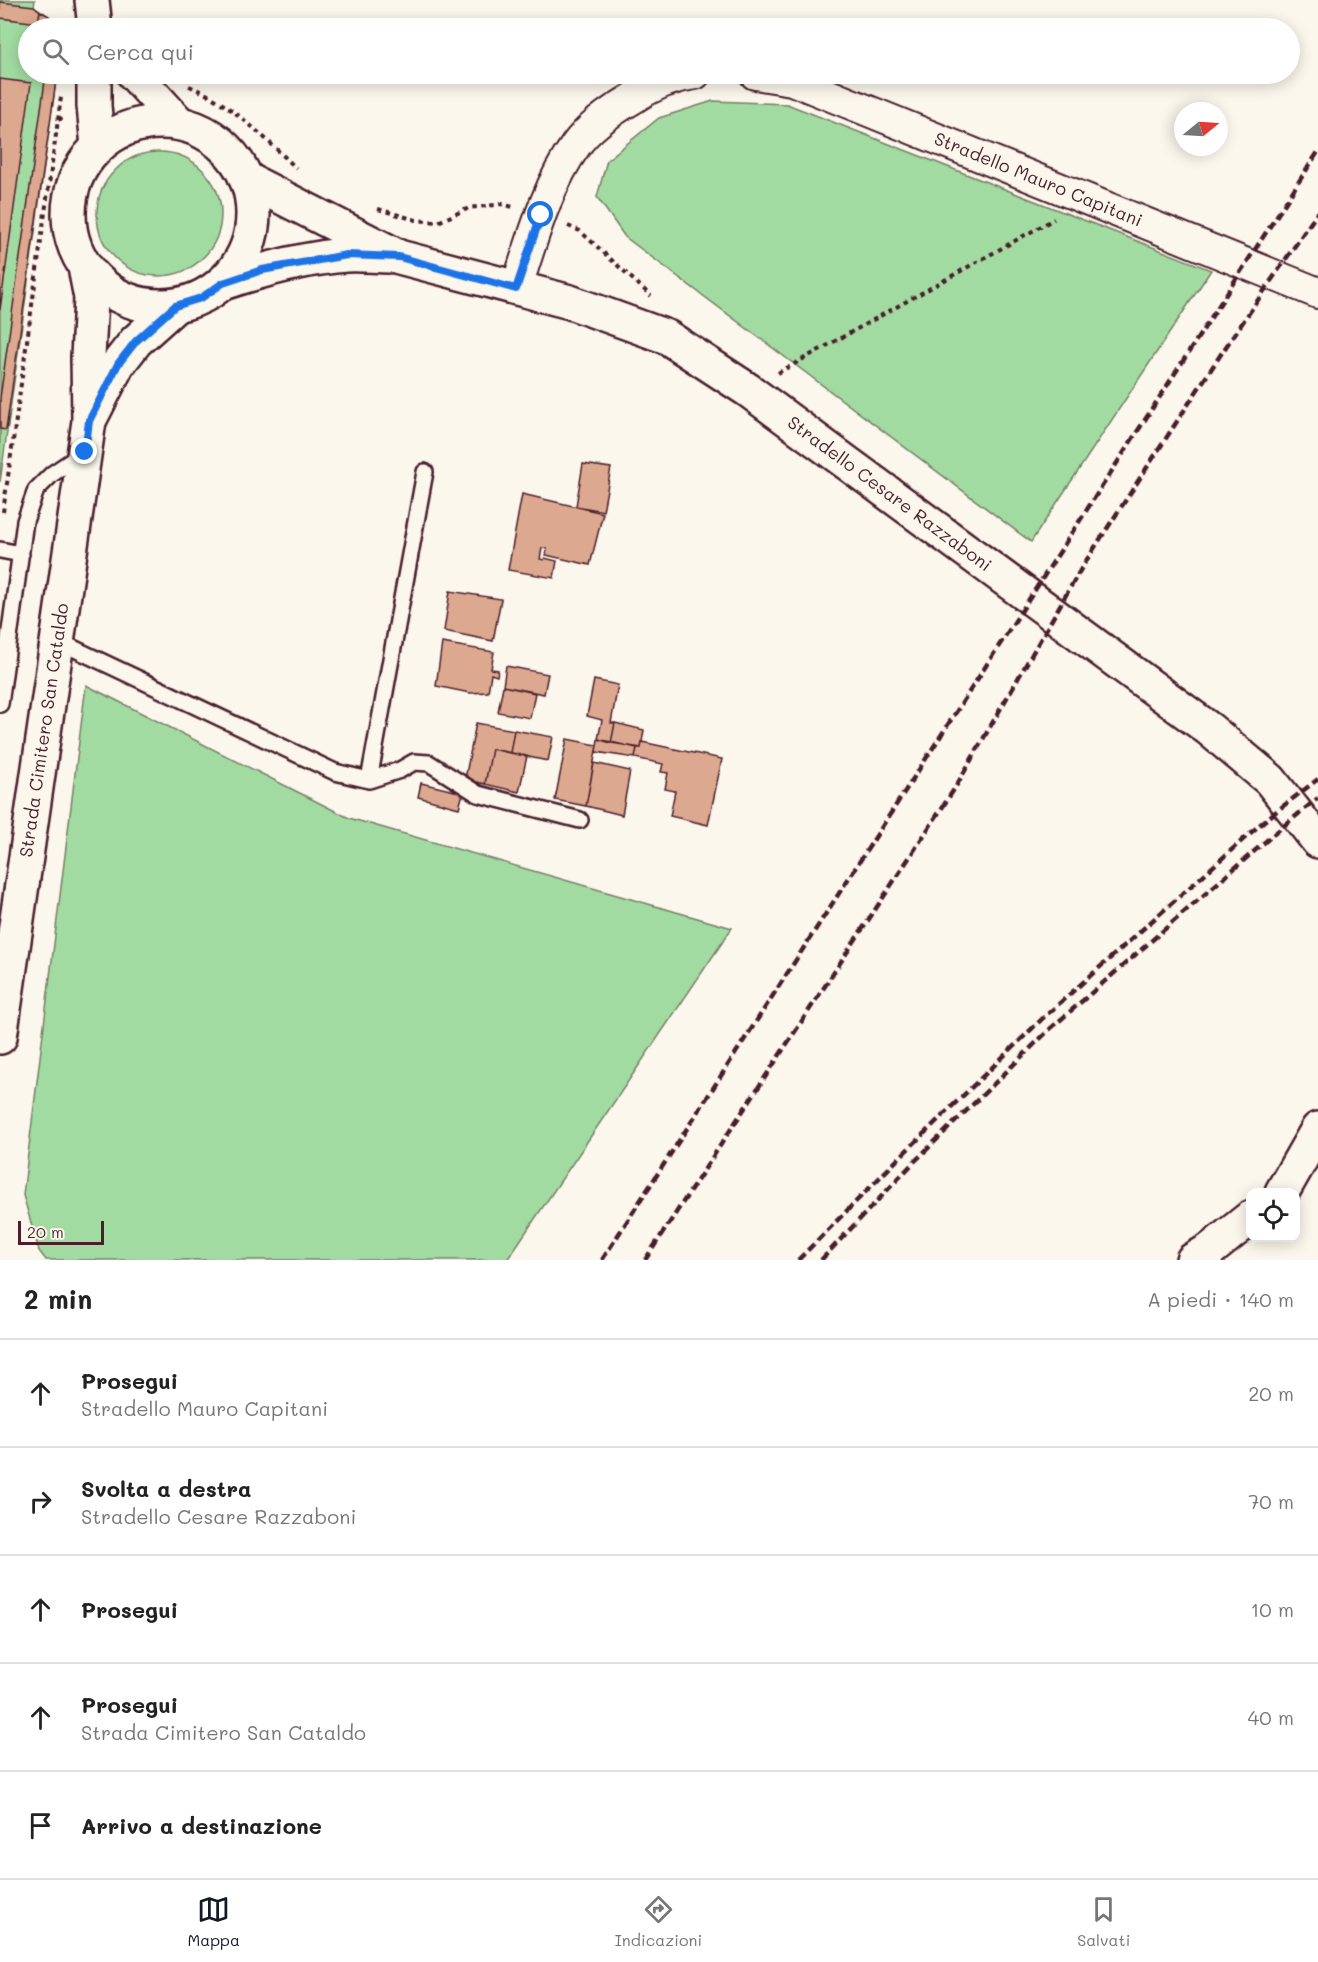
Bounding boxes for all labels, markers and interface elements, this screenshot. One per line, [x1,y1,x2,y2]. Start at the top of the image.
search box [18,18,1300,84]
icon: search [39,35,72,68]
text: Cerca qui [87,37,194,66]
north arrow [1174,102,1228,156]
street label: Stradello Mauro Capitani [931,126,1146,232]
route start [527,201,553,227]
street label: Stradello Cesare Razzaboni [783,410,997,576]
route end [71,438,97,464]
street label: Strada Cimitero San Cataldo [13,601,74,859]
map controls [1246,1188,1300,1242]
button: locate [1246,1188,1300,1242]
scale bar [18,1218,104,1246]
text: 20 m [27,1221,64,1242]
text: 2 min [24,1282,92,1316]
text: A piedi · 140 m [1147,1286,1294,1312]
text: Prosegui [81,1366,178,1395]
icon: ahead [24,1377,57,1410]
text: 20 m [1248,1380,1294,1406]
text: Stradello Mauro Capitani [81,1395,328,1421]
text: Svolta a destra [81,1474,251,1503]
icon: right [24,1485,57,1518]
text: 70 m [1248,1488,1294,1514]
text: Stradello Cesare Razzaboni [81,1503,356,1529]
icon: ahead [24,1593,57,1626]
text: Prosegui [81,1595,178,1624]
text: 10 m [1250,1596,1294,1622]
text: Prosegui [81,1690,178,1719]
icon: ahead [24,1701,57,1734]
text: 40 m [1248,1704,1294,1730]
text: Strada Cimitero San Cataldo [81,1719,366,1745]
icon: arrive [24,1809,57,1842]
text: Arrivo a destinazione [81,1811,322,1840]
tab: Mappa [187,1893,240,1950]
tab: Indicazioni [615,1893,702,1950]
tab: Salvati [1077,1893,1131,1950]

